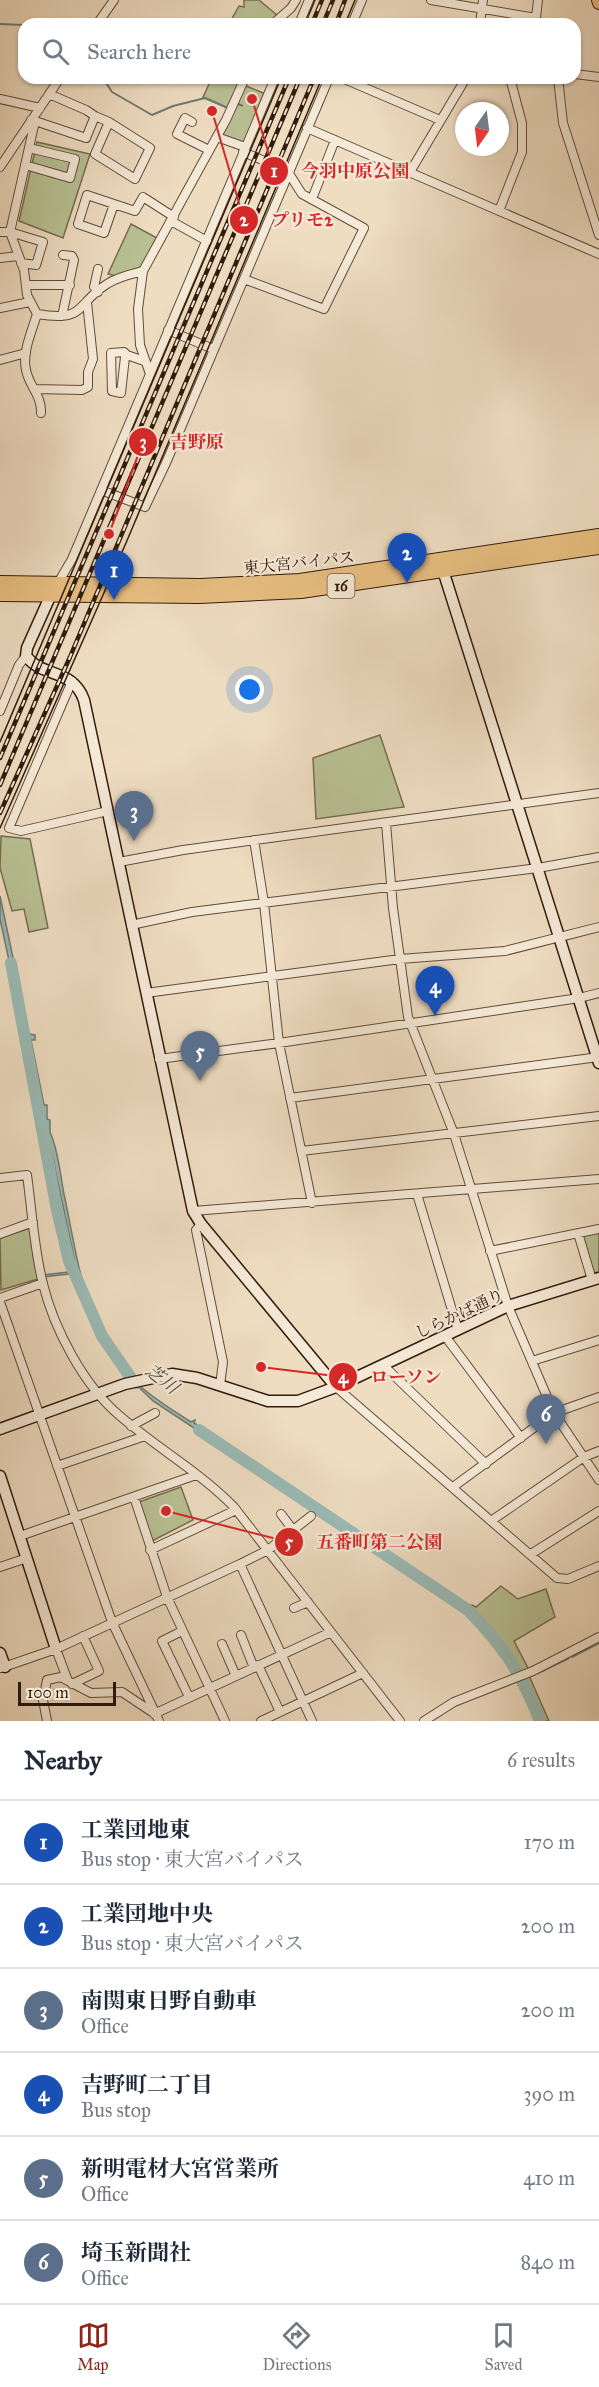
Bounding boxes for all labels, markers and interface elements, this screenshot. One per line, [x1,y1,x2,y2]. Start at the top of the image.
search box [18,18,581,84]
icon: search [39,35,72,68]
text: Search here [87,38,191,65]
north arrow [455,102,509,156]
callout: 今羽中原公園 [259,153,421,189]
text: 1 [270,160,278,182]
text: 今羽中原公園 [301,160,409,182]
callout: プリモ2 [229,202,346,238]
text: 2 [240,209,250,231]
text: プリモ2 [271,209,334,231]
callout: 吉野原 [128,424,236,460]
text: 3 [139,431,147,454]
text: 吉野原 [170,431,224,453]
pin: 2 [388,534,426,583]
street label: 東大宮バイパス [243,547,356,578]
pin: 1 [94,550,134,600]
road number: 16 [328,574,354,598]
your location [235,675,264,704]
pin: 3 [114,792,154,841]
pin: 4 [416,966,454,1016]
pin: 5 [180,1032,220,1081]
street label: しらかば通り [412,1285,507,1342]
water label: 芝川 [141,1359,185,1400]
callout: ローソン [328,1359,454,1395]
text: 4 [338,1366,349,1389]
text: ローソン [370,1366,442,1388]
pin: 6 [526,1394,566,1444]
callout: 五番町第二公園 [274,1524,454,1560]
text: 5 [285,1531,294,1553]
text: 五番町第二公園 [316,1531,442,1553]
scale bar [18,1679,116,1706]
text: 100 m [27,1683,69,1702]
text: Nearby [24,1744,102,1776]
text: 6 results [507,1748,575,1772]
text: 工業団地東 [81,1816,191,1843]
text: 1 [40,1830,47,1854]
text: 170 m [524,1830,575,1854]
text: Bus stop · 東大宮バイパス [81,1847,304,1871]
text: 工業団地中央 [81,1900,213,1927]
text: 2 [39,1914,48,1938]
text: 200 m [521,1914,575,1938]
text: Bus stop · 東大宮バイパス [81,1931,304,1955]
text: 南関東日野自動車 [81,1987,257,2014]
text: 3 [40,1998,48,2022]
text: 200 m [521,1998,575,2022]
text: Office [81,2014,129,2038]
text: 吉野町二丁目 [81,2071,213,2098]
text: 4 [38,2082,49,2106]
text: 390 m [524,2082,575,2106]
text: Bus stop [81,2098,151,2122]
text: 新明電材大宮営業所 [81,2155,279,2182]
text: 5 [39,2166,48,2190]
text: 410 m [523,2166,575,2190]
text: Office [81,2182,129,2206]
text: 埼玉新聞社 [81,2239,191,2266]
text: 6 [38,2250,49,2274]
text: 840 m [520,2250,575,2274]
text: Office [81,2266,129,2290]
tab: Map [77,2319,110,2374]
tab: Directions [263,2319,331,2374]
tab: Saved [484,2319,522,2374]

